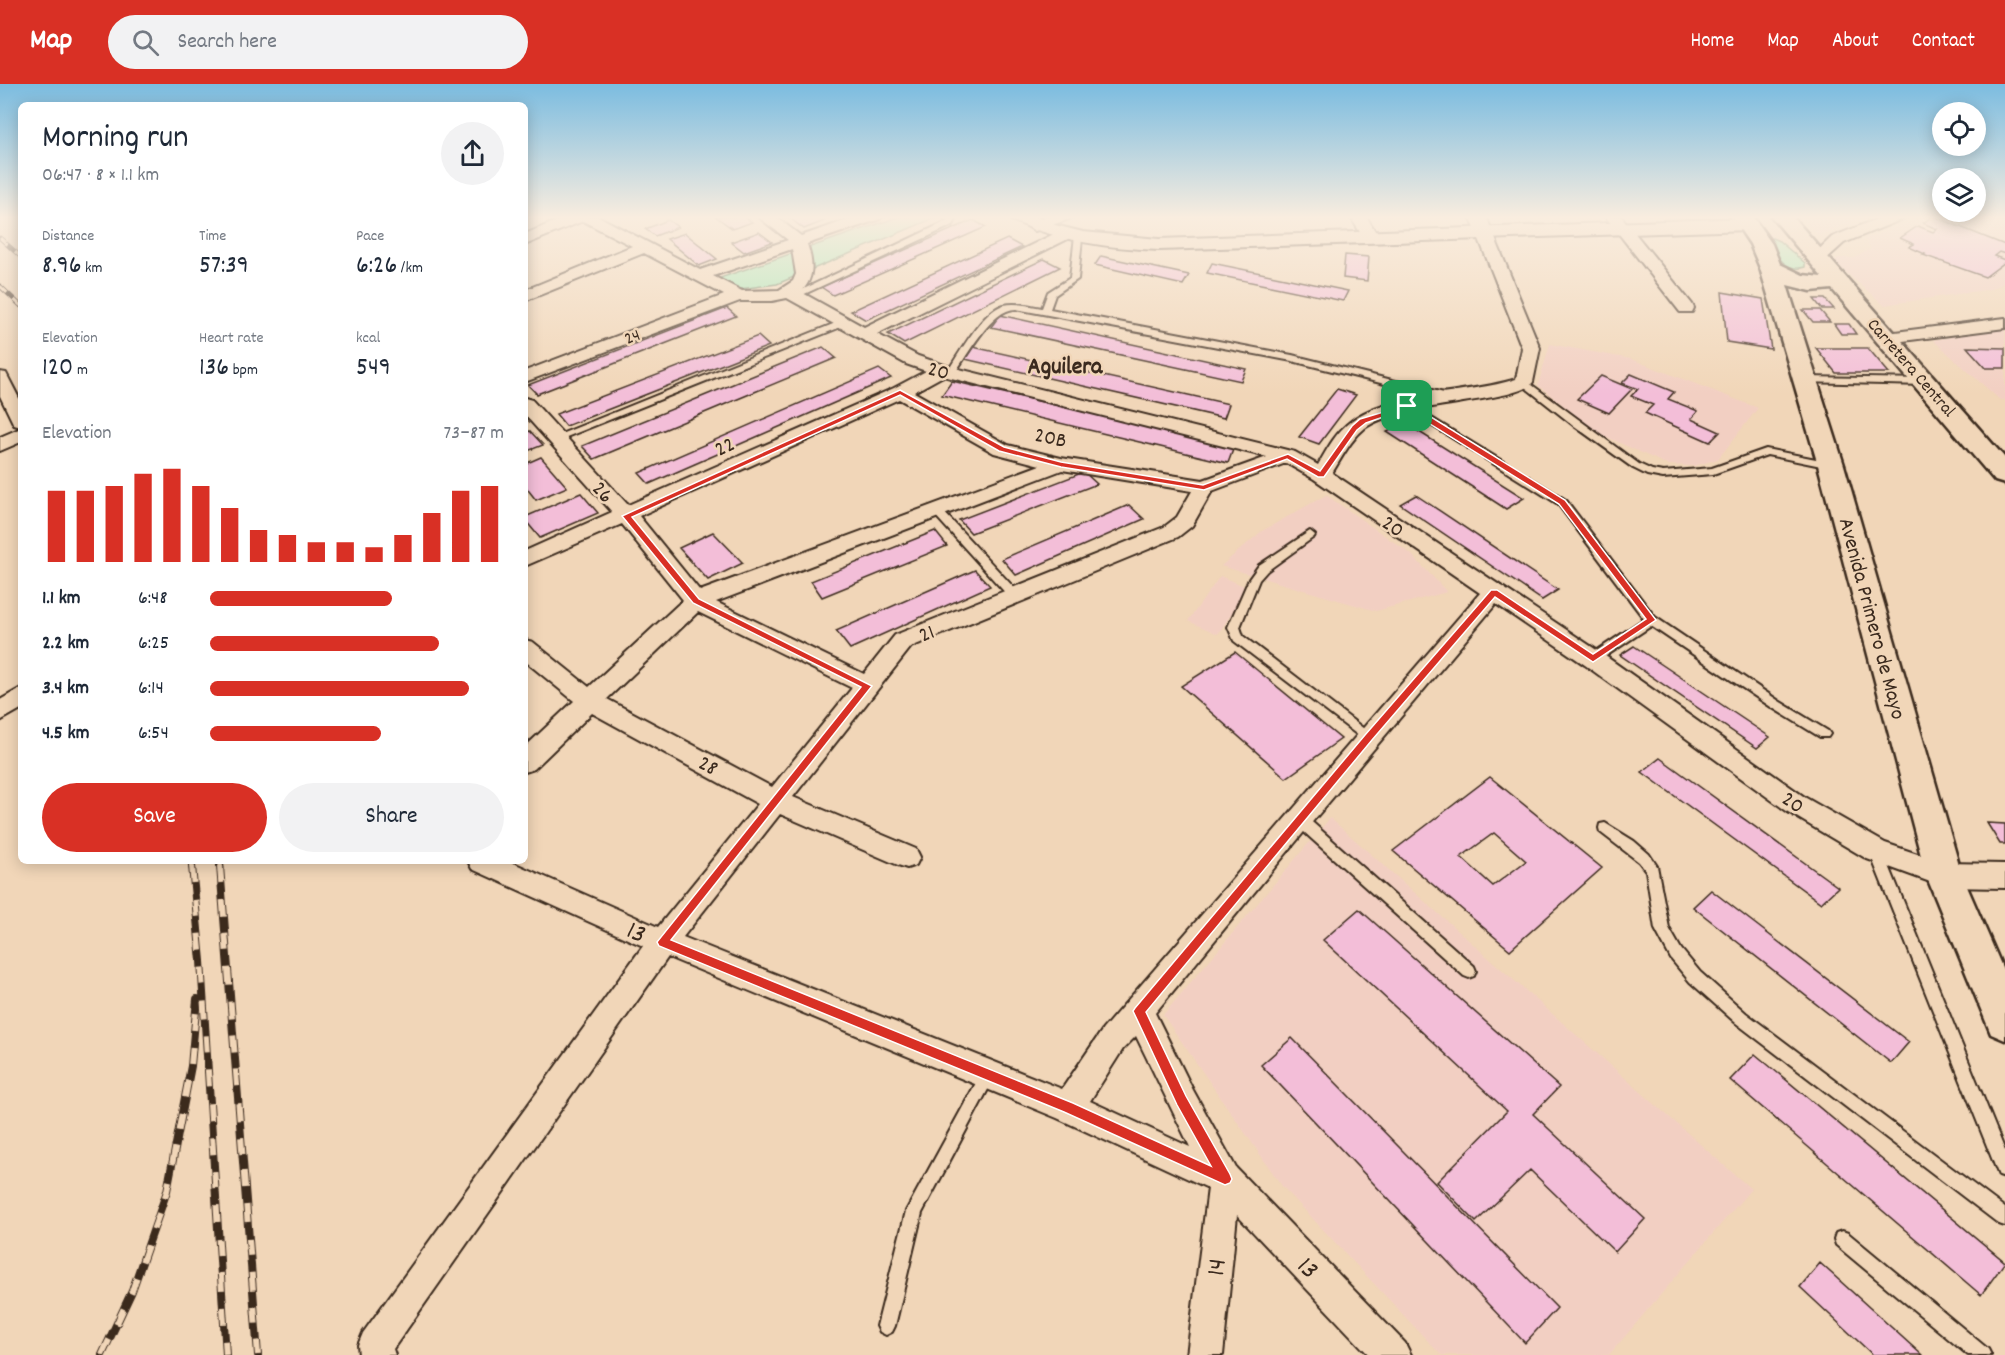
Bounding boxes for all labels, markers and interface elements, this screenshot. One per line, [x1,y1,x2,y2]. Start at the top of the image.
search box [108,15,528,69]
text: Map [30,22,72,62]
icon: search [129,26,162,59]
text: Search here [177,27,277,58]
text: Home [1690,27,1734,57]
text: Map [1767,27,1799,57]
text: About [1832,27,1879,57]
text: Contact [1912,27,1975,57]
map controls [1932,102,1986,222]
button: locate [1932,102,1986,156]
text: Morning run [42,116,189,163]
button: share [441,122,504,185]
text: 06:47 · 8 × 1.1 km [42,162,159,190]
button: layers [1932,168,1986,222]
text: Distance [42,225,94,248]
text: Time [199,225,226,248]
text: Pace [356,225,384,248]
text: 8.96 [42,248,81,285]
text: 57:39 [199,248,249,285]
text: 6:26 [356,248,397,285]
text: km [81,257,103,280]
text: /km [397,257,423,280]
street label: Carretera Central [1860,314,1961,424]
street label: 24 [621,324,645,353]
text: Elevation [42,327,98,350]
text: Heart rate [199,327,264,350]
text: kcal [356,327,380,350]
text: 120 [42,350,73,387]
text: 136 [199,350,229,387]
text: 549 [356,350,391,387]
district label: Aguilera [1028,351,1103,385]
street label: 20 [923,354,953,390]
text: m [73,359,88,382]
text: bpm [229,359,258,382]
pin [1381,380,1432,431]
icon: arrive [1390,389,1423,422]
text: Elevation [42,420,112,448]
text: 73–87 m [444,420,504,448]
street label: 20B [1031,421,1069,458]
street label: 22 [710,430,741,466]
street label: 26 [583,475,620,511]
street label: 20 [1374,509,1410,547]
street label: Avenida Primero de Mayo [1829,515,1912,723]
text: 1.1 km [42,585,81,613]
text: 6:48 [138,585,167,613]
street label: 21 [915,618,940,652]
text: 2.2 km [42,630,89,658]
text: 6:25 [138,630,169,658]
text: 3.4 km [42,675,89,703]
text: 6:14 [138,675,164,703]
text: 4.5 km [42,720,89,748]
text: 6:54 [138,720,169,748]
street label: 28 [692,749,723,785]
button: Save [42,783,267,852]
button: Share [279,783,504,852]
street label: 20 [1774,785,1810,823]
street label: 13 [619,913,652,956]
street label: 13 [1286,1249,1327,1289]
street label: 14 [1198,1257,1239,1278]

